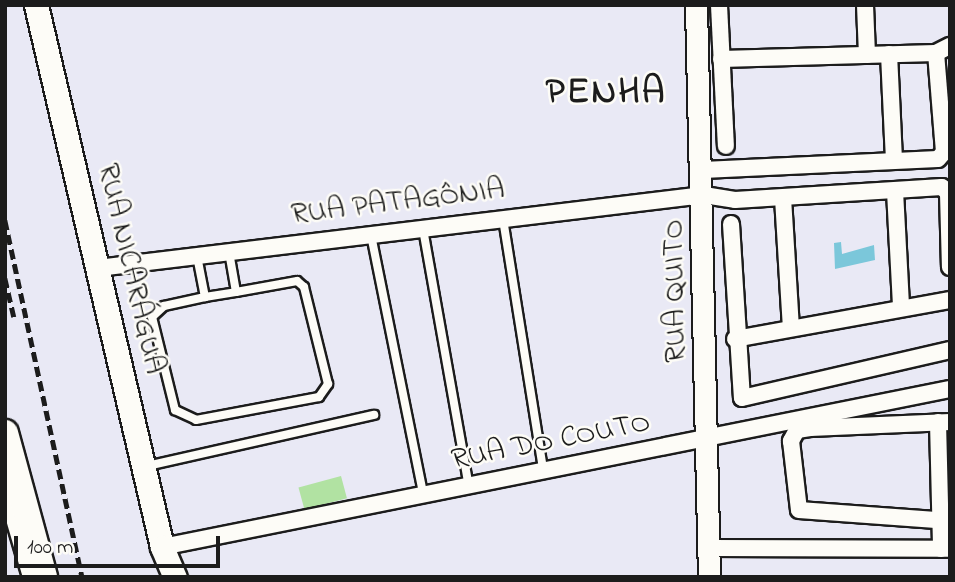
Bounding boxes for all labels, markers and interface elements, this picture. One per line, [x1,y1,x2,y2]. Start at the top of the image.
district label: PENHA [546,71,666,115]
street label: RUA NICARÁGUA [88,160,172,378]
street label: RUA PATAGÔNIA [289,172,507,234]
street label: RUA QUITO [657,219,695,363]
street label: RUA DO COUTO [448,405,654,479]
scale bar [18,522,224,566]
text: 100 m [27,533,73,563]

